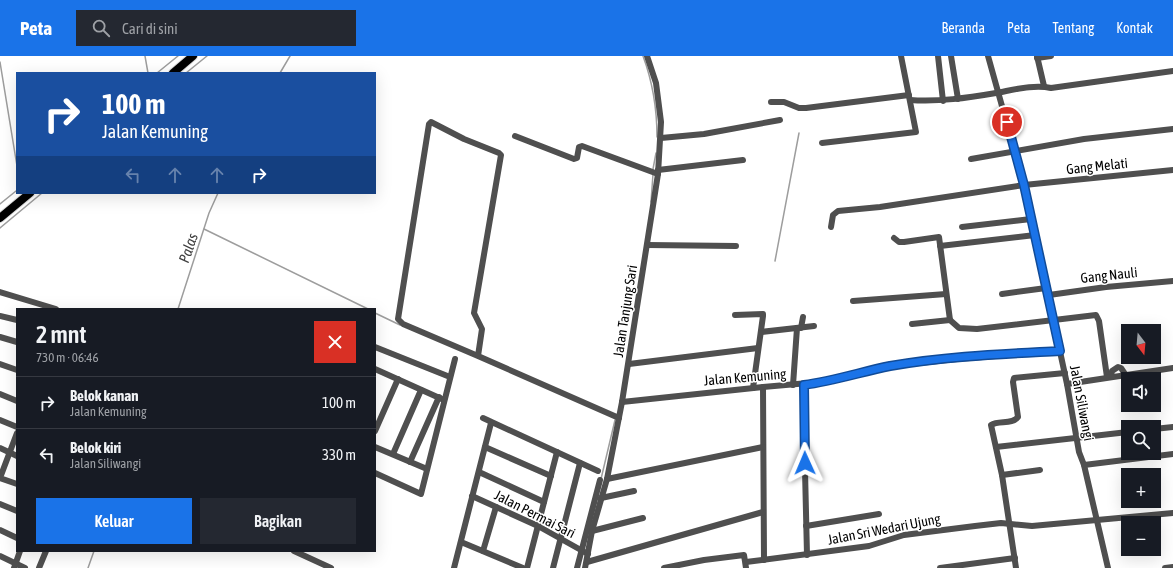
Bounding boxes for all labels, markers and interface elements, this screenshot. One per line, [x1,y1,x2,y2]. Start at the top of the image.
search box [76,10,356,46]
text: Peta [20,17,52,39]
icon: search [90,17,112,39]
text: Cari di sini [122,20,178,37]
text: Beranda [942,20,985,36]
text: Peta [1007,20,1031,36]
text: Tentang [1053,20,1094,36]
text: Kontak [1116,20,1153,36]
icon: right [36,88,88,140]
text: 100 m [102,88,165,120]
pin [990,105,1024,139]
icon: arrive [996,111,1018,133]
text: Jalan Kemuning [102,121,208,142]
street label: Gang Melati [1065,155,1129,177]
icon: left [122,164,144,186]
icon: ahead [164,164,186,186]
icon: ahead [206,164,228,186]
icon: right [248,164,270,186]
water label: Palas [175,231,201,265]
street label: Jalan Tanjung Sari [610,264,640,358]
street label: Gang Nauli [1080,264,1138,286]
text: 2 mnt [36,321,86,348]
button: close [314,321,356,363]
north arrow [1121,324,1161,364]
map controls [1121,324,1161,556]
text: 730 m · 06:46 [36,350,99,365]
street label: Jalan Siliwangi [1067,364,1097,442]
street label: Jalan Kemuning [703,365,787,389]
button: sound [1121,372,1161,412]
text: Belok kanan [70,387,139,404]
icon: right [36,392,58,414]
text: 100 m [322,394,356,411]
text: Jalan Kemuning [70,404,147,419]
button: search [1121,420,1161,460]
text: Belok kiri [70,439,121,456]
position arrow [784,442,826,484]
icon: left [36,444,58,466]
text: 330 m [322,446,356,463]
text: Jalan Siliwangi [70,456,141,471]
button: + [1121,468,1161,508]
street label: Jalan Permai Sari [492,487,578,541]
button: Keluar [36,498,192,544]
button: Bagikan [200,498,356,544]
street label: Jalan Sri Wedari Ujung [826,510,942,548]
button: − [1121,516,1161,556]

